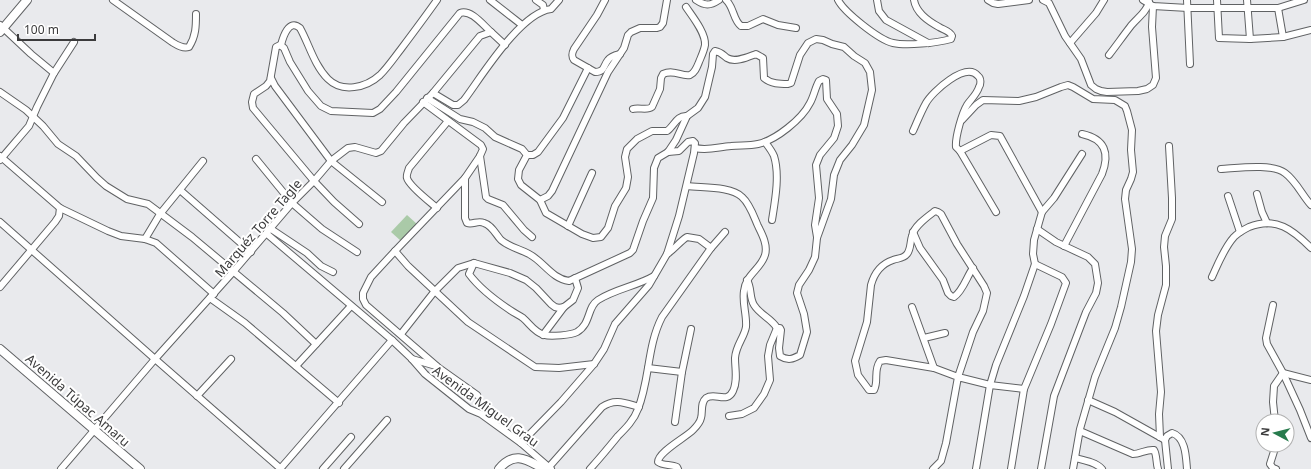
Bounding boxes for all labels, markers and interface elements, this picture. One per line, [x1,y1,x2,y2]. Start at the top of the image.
scale bar [18,16,95,42]
text: 100 m [24,21,59,38]
street label: Marquéz Torre Tagle [210,175,306,281]
street label: Avenida Túpac Amaru [22,350,134,450]
street label: Avenida Miguel Grau [429,361,543,451]
north arrow [1255,413,1295,453]
text: N [1257,426,1273,437]

